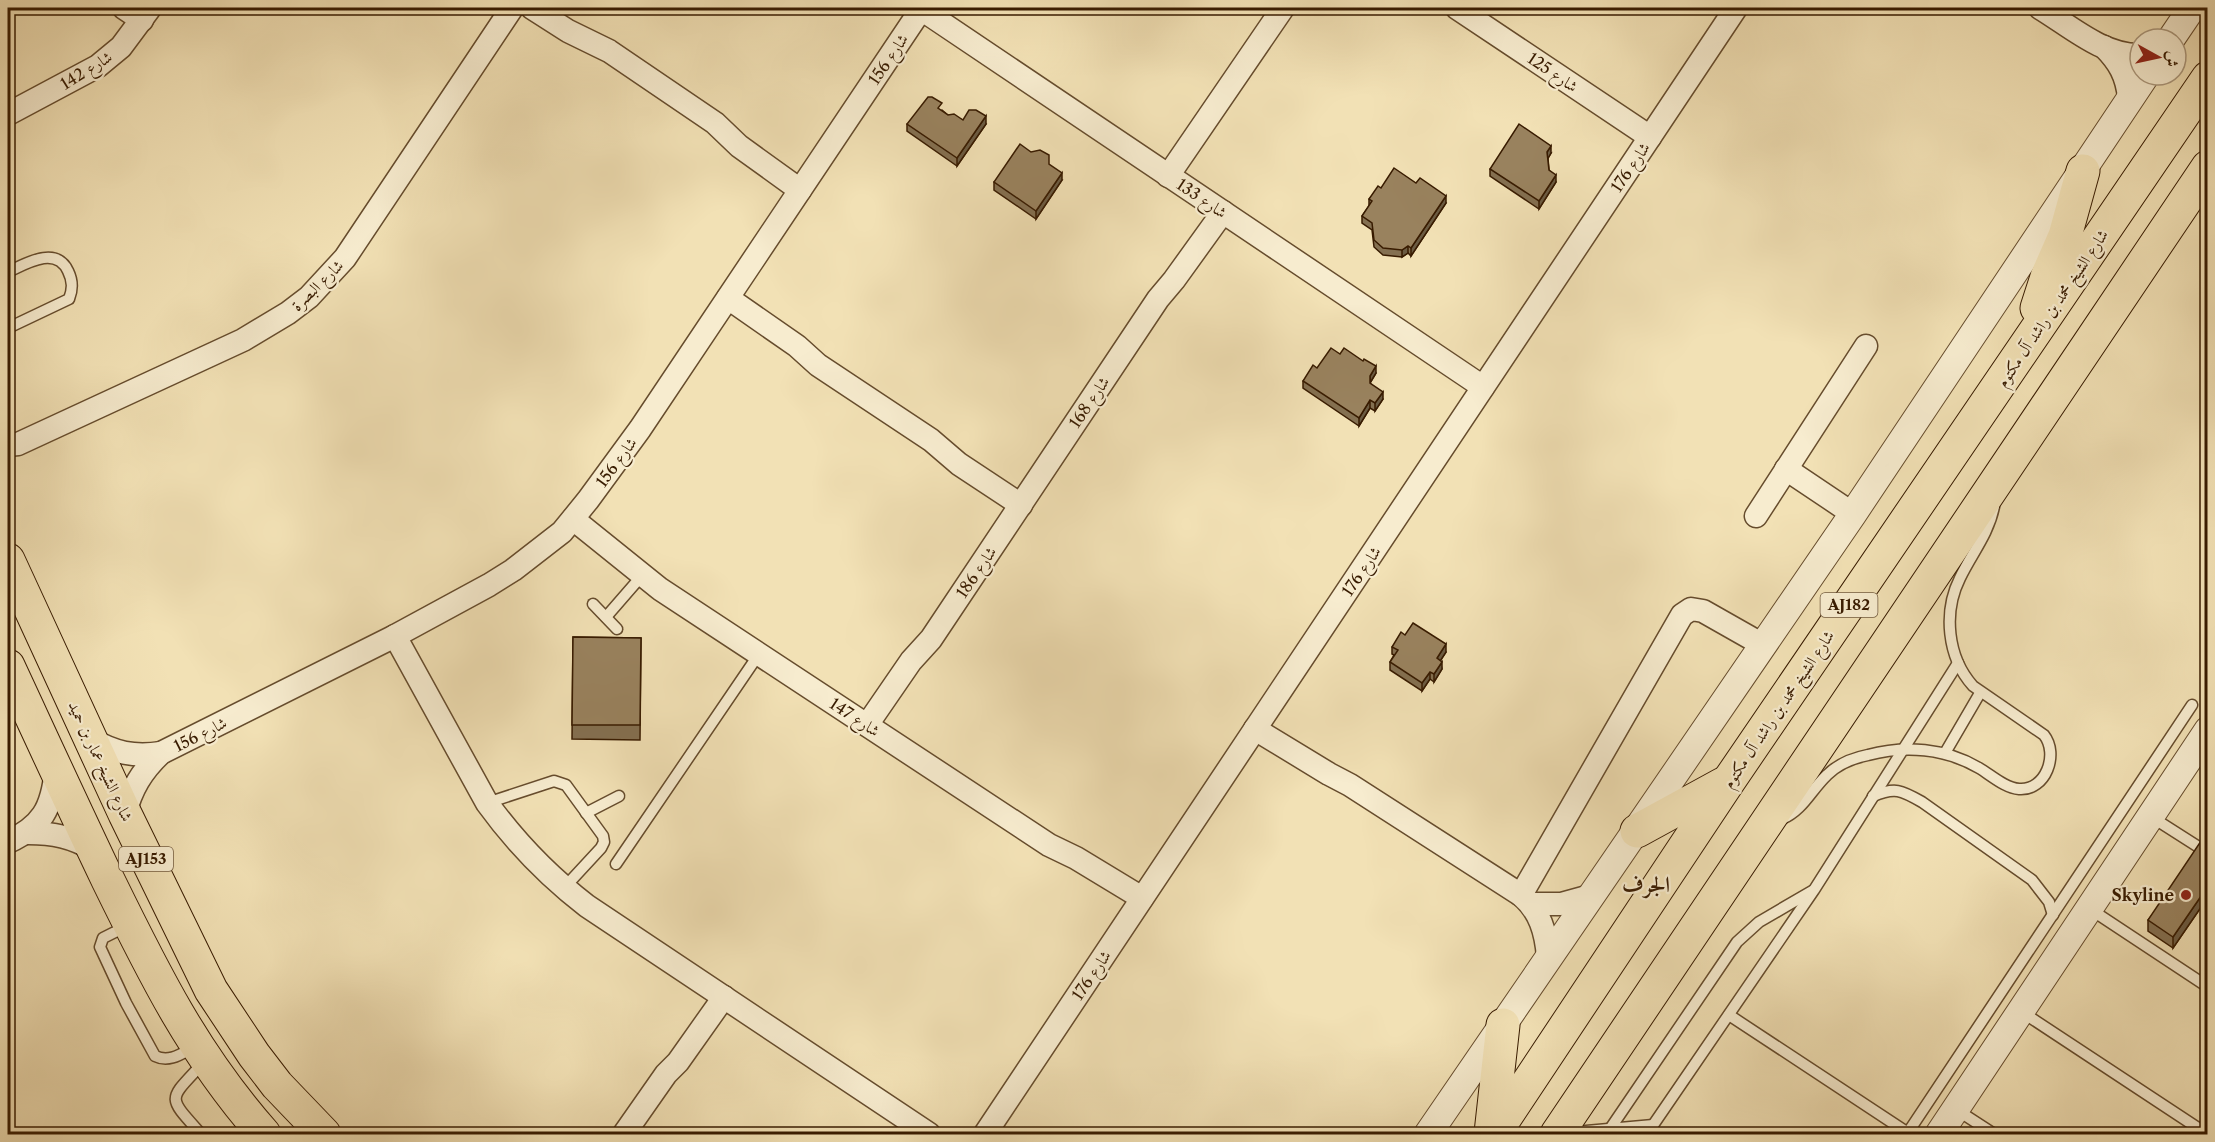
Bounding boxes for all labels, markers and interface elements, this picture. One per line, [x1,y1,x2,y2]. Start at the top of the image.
north arrow [2128,27,2188,87]
street label: شارع 156 [864,30,915,90]
street label: شارع 142 [56,46,118,97]
street label: شارع 125 [1522,48,1582,99]
text: ش [2162,50,2184,68]
street label: شارع 176 [1606,138,1657,198]
street label: شارع 133 [1171,174,1231,225]
street label: شارع الشيخ محمد بن راشد آل مكتوم [1992,225,2116,393]
street label: شارع البصرة [287,255,350,318]
street label: شارع 168 [1065,373,1117,434]
street label: شارع 156 [591,433,644,493]
street label: شارع 176 [1337,542,1388,602]
street label: شارع 186 [952,543,1004,604]
road number: AJ182 [1820,593,1878,617]
street label: شارع الشيخ محمد بن راشد آل مكتوم [1718,626,1842,794]
street label: شارع 147 [824,693,884,744]
street label: شارع الشيخ عمار بن حميد [60,698,138,827]
street label: شارع 156 [170,712,232,759]
road number: AJ153 [119,847,173,871]
district label: الجرف [1622,871,1670,899]
place label: Skyline [2112,885,2174,905]
marker: Skyline [2179,888,2193,902]
street label: شارع 176 [1067,946,1118,1006]

